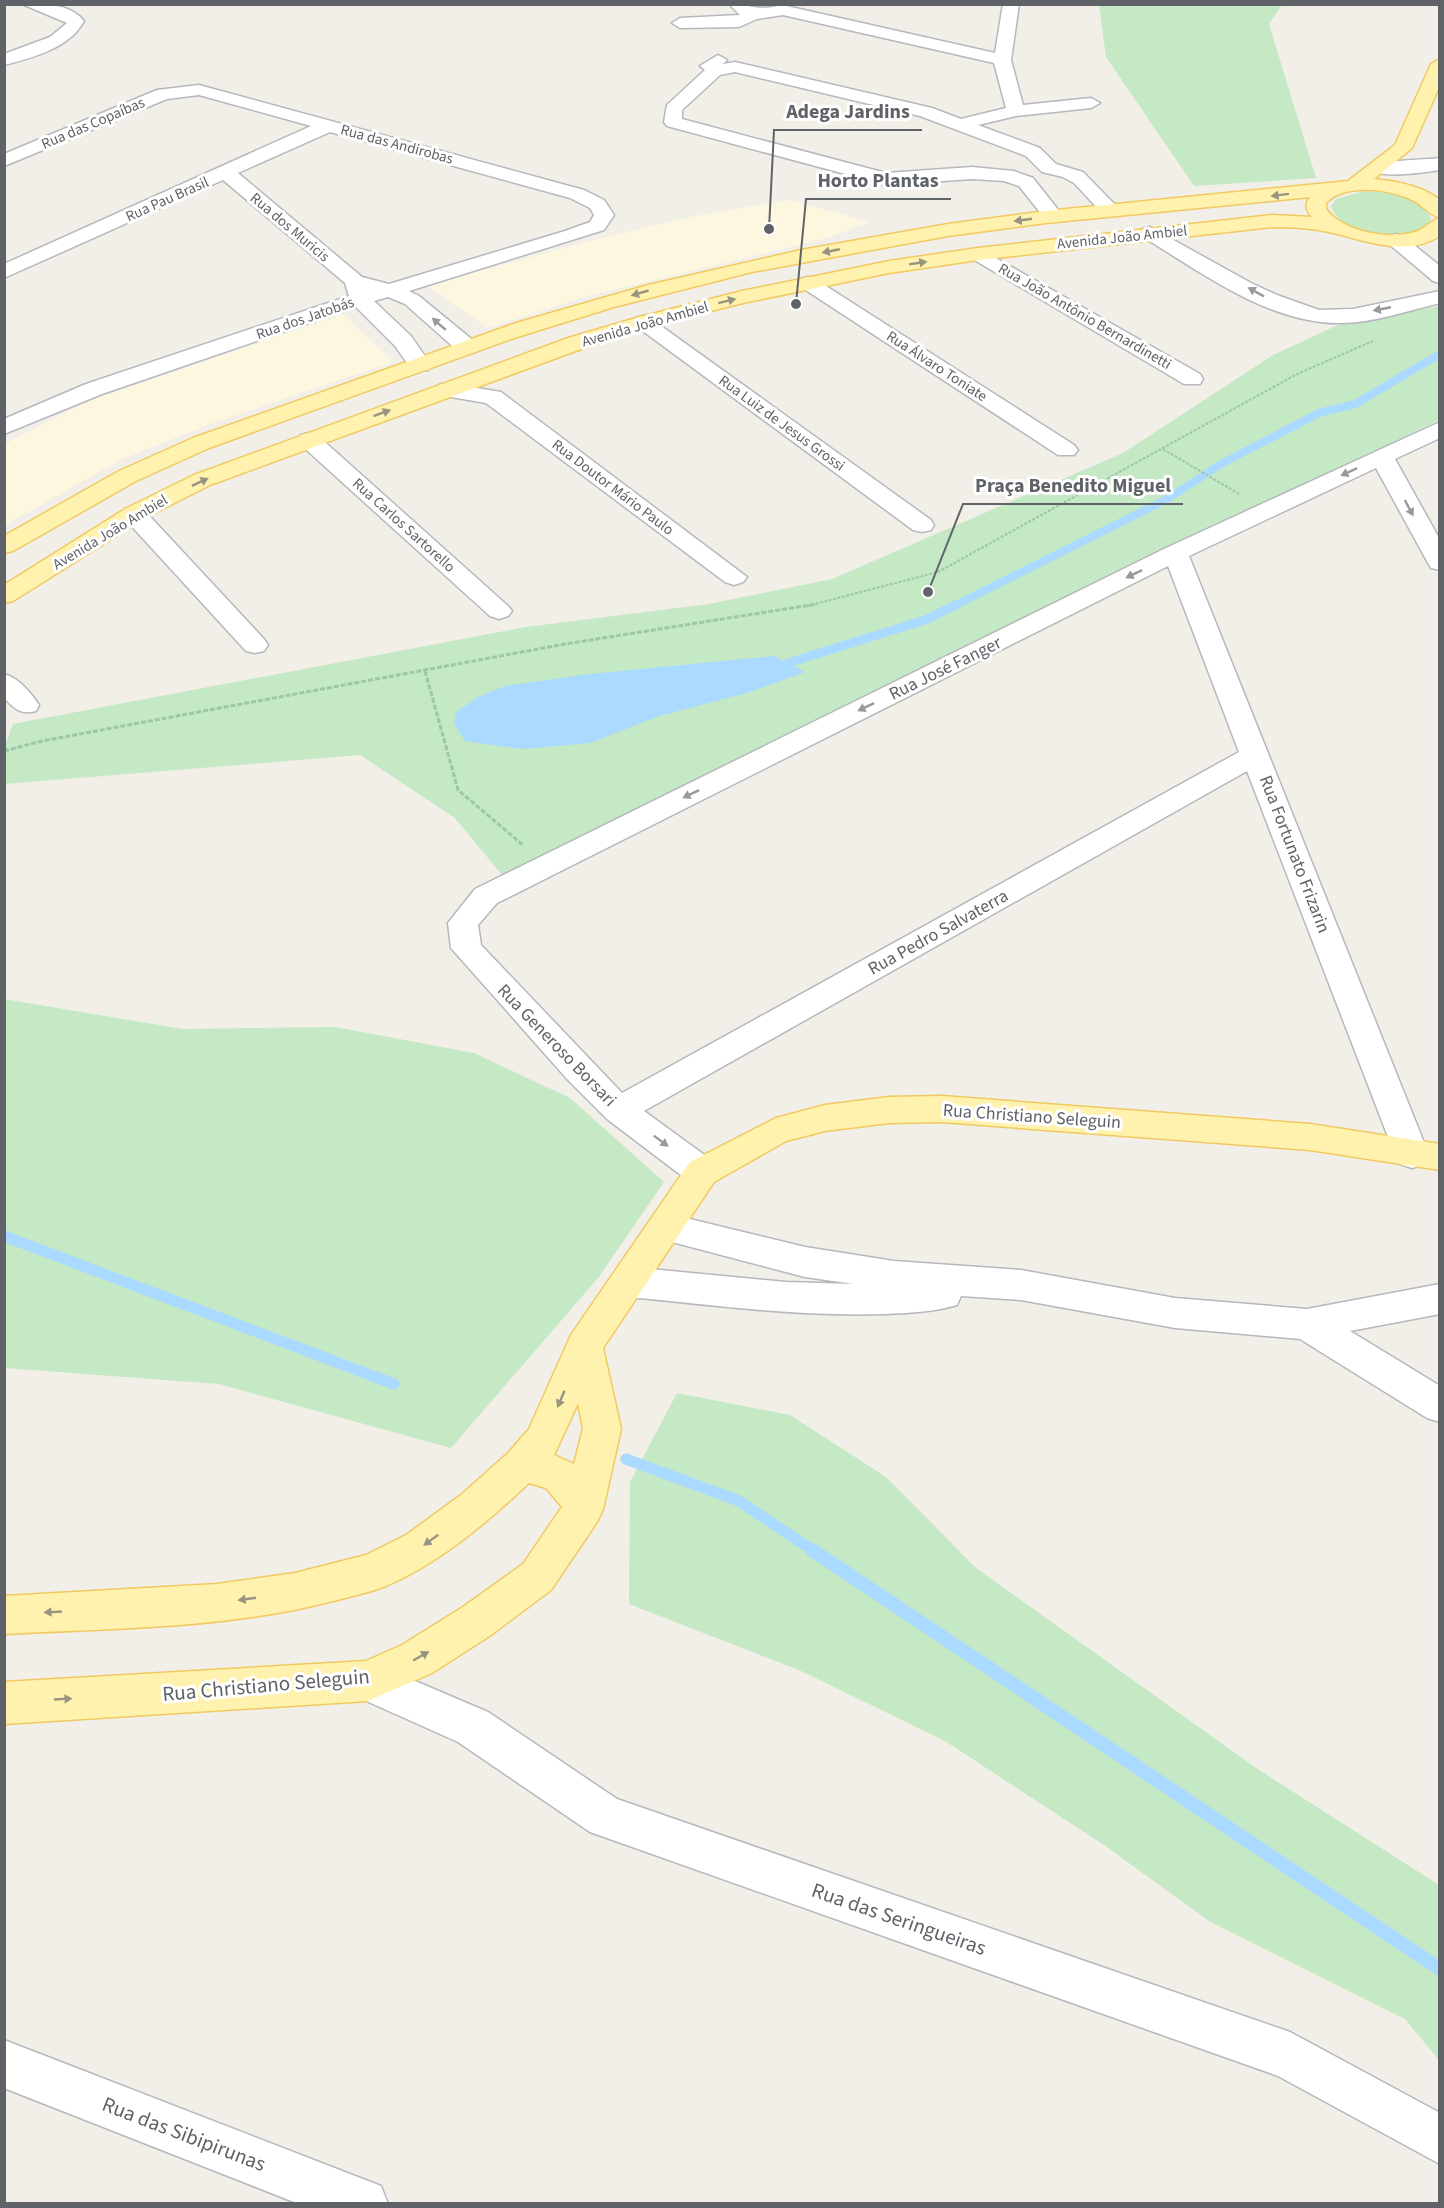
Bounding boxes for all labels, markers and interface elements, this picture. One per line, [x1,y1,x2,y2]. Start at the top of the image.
street label: Rua das Copaíbas [38,92,148,155]
callout: Adega Jardins [774,92,922,130]
text: Adega Jardins [785,98,910,126]
street label: Rua das Andirobas [338,119,456,170]
callout: Horto Plantas [806,161,951,199]
text: Horto Plantas [817,167,939,195]
street label: Rua Pau Brasil [122,172,212,227]
street label: Rua dos Muricis [245,188,334,267]
one-way arrow [1270,190,1289,199]
one-way arrow [1014,216,1033,225]
street label: Avenida João Ambiel [1056,220,1188,255]
one-way arrow [821,247,840,256]
one-way arrow [909,258,928,267]
street label: Rua João Antônio Bernardinetti [994,258,1175,375]
one-way arrow [1248,287,1265,297]
one-way arrow [631,289,649,298]
street label: Rua dos Jatobás [253,292,357,345]
one-way arrow [718,295,736,305]
street label: Avenida João Ambiel [579,296,711,353]
one-way arrow [1372,305,1391,314]
one-way arrow [432,318,447,331]
street label: Rua Álvaro Toniate [882,326,991,407]
street label: Rua Luiz de Jesus Grossi [714,370,849,476]
one-way arrow [373,408,391,418]
street label: Rua Doutor Mário Paulo [547,434,678,540]
callout: Praça Benedito Miguel [963,466,1183,504]
one-way arrow [1340,468,1357,477]
text: Praça Benedito Miguel [975,472,1171,500]
street label: Rua Carlos Sartorello [348,473,460,577]
one-way arrow [191,477,208,486]
street label: Avenida João Ambiel [49,490,172,575]
one-way arrow [1404,500,1414,517]
one-way arrow [1126,569,1143,578]
street label: Rua José Fanger [885,630,1006,706]
one-way arrow [857,703,874,712]
street label: Rua Fortunato Frizarin [1253,772,1336,937]
one-way arrow [683,789,700,799]
street label: Rua Pedro Salvaterra [864,883,1013,981]
street label: Rua Generoso Borsari [491,978,622,1112]
street label: Rua Christiano Seleguin [942,1098,1122,1135]
one-way arrow [652,1135,668,1147]
one-way arrow [556,1391,565,1408]
one-way arrow [423,1534,439,1546]
one-way arrow [238,1594,257,1603]
one-way arrow [43,1608,62,1617]
one-way arrow [413,1651,429,1662]
street label: Rua Christiano Seleguin [161,1661,371,1709]
one-way arrow [53,1694,72,1704]
street label: Rua das Seringueiras [808,1875,990,1963]
street label: Rua das Sibipirunas [98,2089,270,2179]

